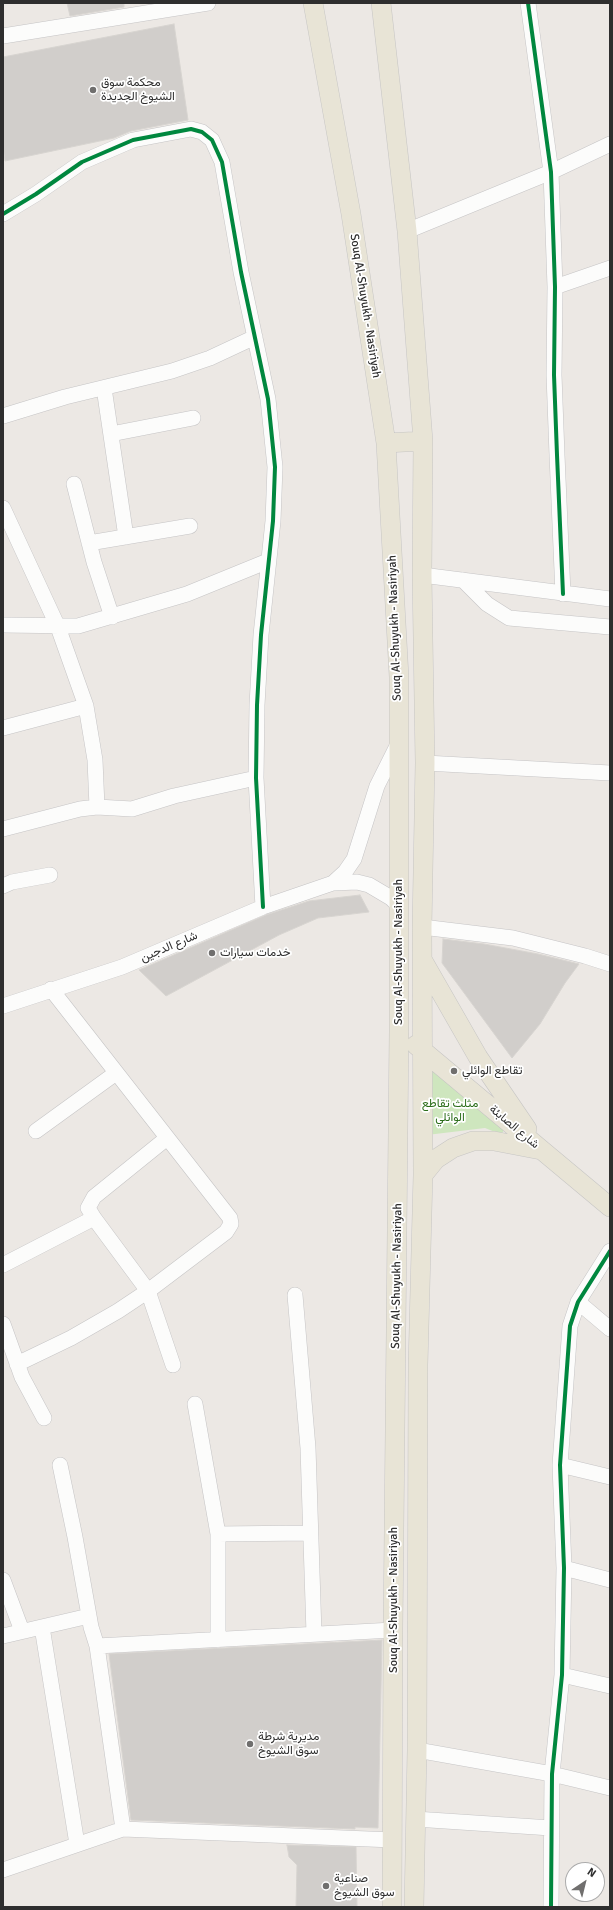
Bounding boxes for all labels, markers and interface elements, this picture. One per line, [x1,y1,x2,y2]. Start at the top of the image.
place label: محكمة سوق الشيوخ الجديدة [101,76,175,104]
marker: محكمة سوق الشيوخ الجديدة [88,85,98,95]
street label: Souq Al-Shuyukh - Nasiriyah [346,233,384,379]
street label: Souq Al-Shuyukh - Nasiriyah [385,555,405,701]
street label: Souq Al-Shuyukh - Nasiriyah [392,879,406,1025]
street label: شارع الدجين [138,928,200,966]
place label: خدمات سيارات [220,946,291,960]
marker: خدمات سيارات [207,948,217,958]
place label: تقاطع الوائلي [462,1064,522,1078]
marker: تقاطع الوائلي [449,1066,459,1076]
park label: مثلث تقاطع الوائلي [422,1097,478,1125]
street label: شارع الصابئة [486,1102,542,1152]
street label: Souq Al-Shuyukh - Nasiriyah [389,1203,405,1349]
street label: Souq Al-Shuyukh - Nasiriyah [387,1527,401,1673]
place label: مديرية شرطة سوق الشيوخ [258,1730,319,1758]
marker: مديرية شرطة سوق الشيوخ [245,1739,255,1749]
north arrow [565,1862,605,1902]
text: N [585,1865,598,1880]
place label: صناعية سوق الشيوخ [334,1872,394,1900]
marker: صناعية سوق الشيوخ [321,1881,331,1891]

